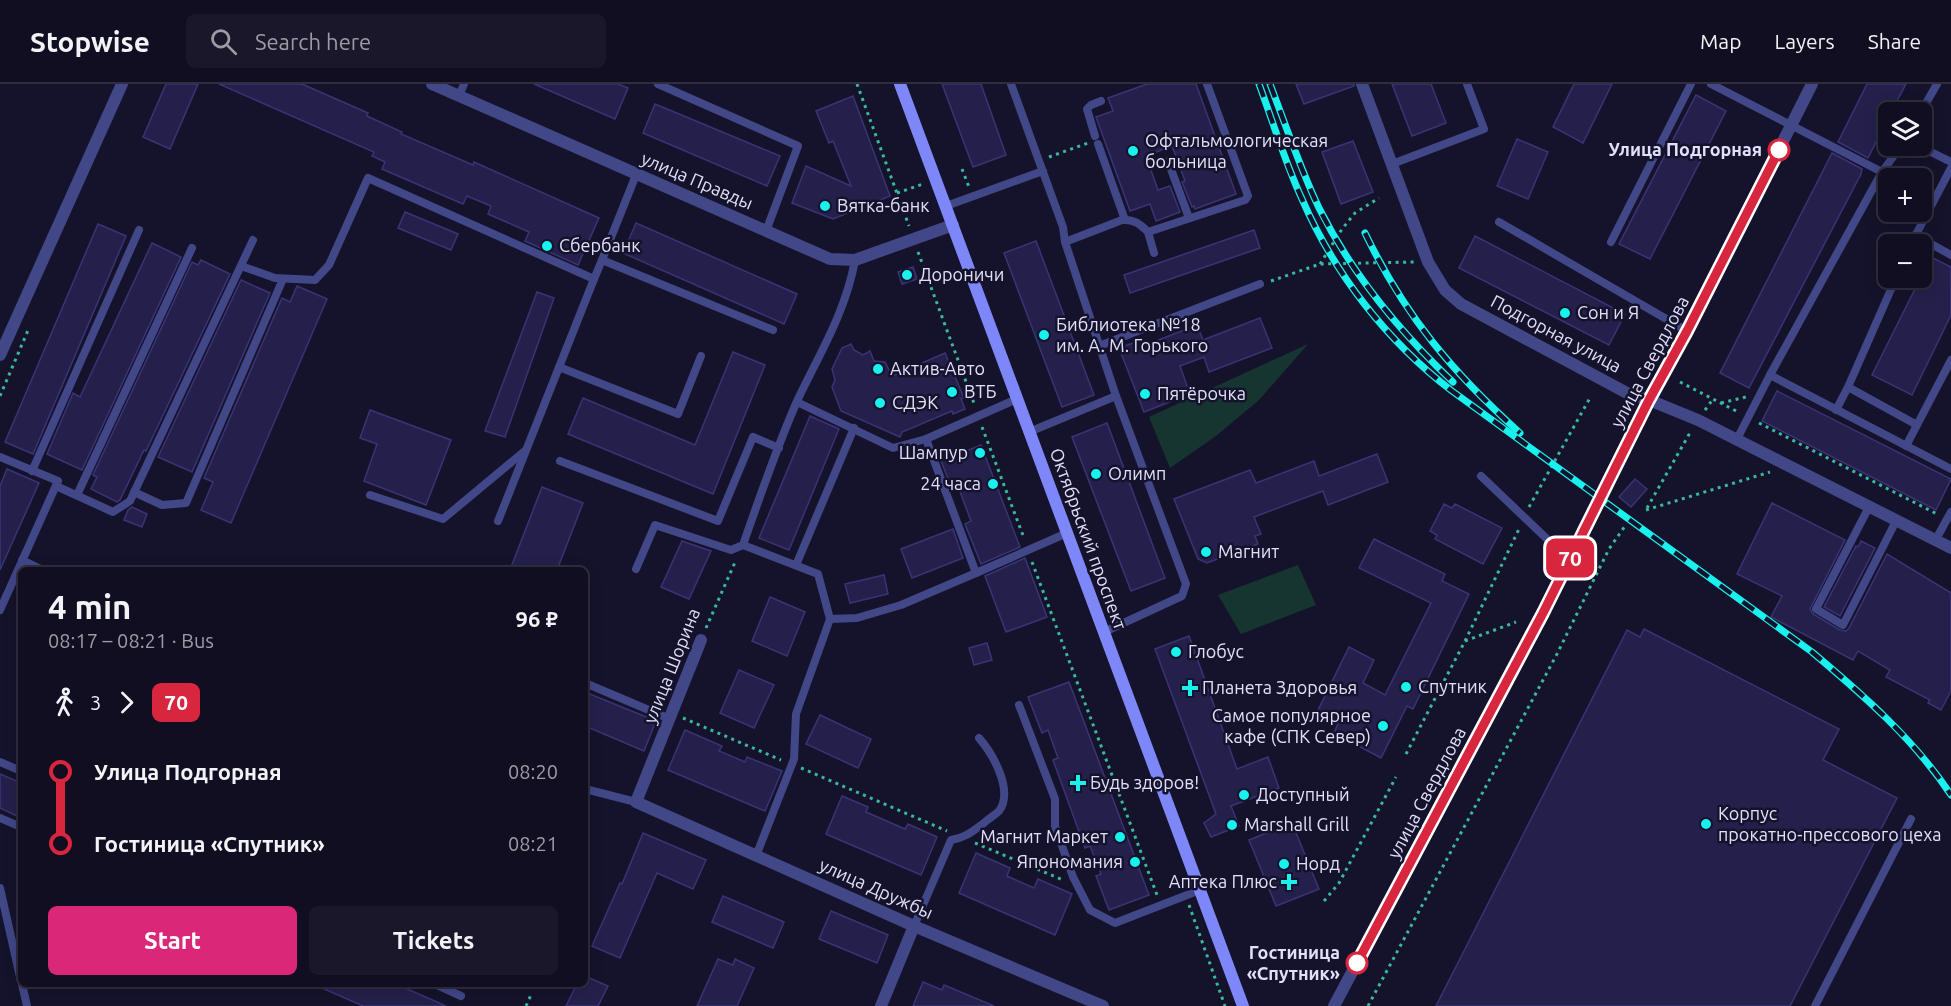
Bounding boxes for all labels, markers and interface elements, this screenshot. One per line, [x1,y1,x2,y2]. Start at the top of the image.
search box [186,14,606,68]
icon: search [207,25,240,58]
text: Stopwise [30,26,150,57]
text: Search here [255,29,371,54]
text: Map [1700,29,1741,53]
text: Layers [1774,29,1835,53]
text: Share [1868,29,1921,53]
map controls [1878,102,1932,288]
button: layers [1878,102,1932,156]
place label: Офтальмологическая больница [1145,130,1328,171]
place label: Улица Подгорная [1608,139,1762,159]
marker: Улица Подгорная [1768,139,1790,161]
marker: Офтальмологическая больница [1126,144,1140,158]
street label: улица Правды [638,148,756,213]
button: + [1878,168,1932,222]
place label: Вятка-банк [837,195,929,215]
marker: Вятка-банк [818,199,832,213]
button: − [1878,234,1932,288]
place label: Сбербанк [559,235,641,255]
marker: Сбербанк [540,239,554,253]
place label: Дороничи [919,264,1004,284]
marker: Дороничи [900,268,914,282]
street label: Подгорная улица [1488,290,1625,376]
street label: улица Свердлова [1606,292,1692,431]
place label: Сон и Я [1577,302,1639,322]
marker: Сон и Я [1558,306,1572,320]
place label: Библиотека №18 им. А. М. Горького [1056,314,1208,355]
marker: Библиотека №18 им. А. М. Горького [1037,328,1051,342]
place label: Актив-Авто [890,358,985,378]
marker: Актив-Авто [871,362,885,376]
place label: ВТБ [964,381,997,401]
place label: Пятёрочка [1157,383,1246,403]
marker: ВТБ [945,385,959,399]
marker: Пятёрочка [1138,387,1152,401]
place label: СДЭК [892,392,938,412]
marker: СДЭК [873,396,887,410]
place label: Шампур [899,442,968,462]
street label: Октябрьский проспект [1047,445,1131,632]
marker: Шампур [973,446,987,460]
place label: Олимп [1108,463,1166,483]
marker: Олимп [1089,467,1103,481]
place label: 24 часа [920,473,981,493]
marker: 24 часа [986,477,1000,491]
line badge: 70 [1543,538,1597,578]
place label: Магнит [1218,541,1279,561]
marker: Магнит [1199,545,1213,559]
text: 70 [1558,546,1582,570]
text: 4 min [48,588,131,625]
street label: улица Шорина [639,605,703,726]
text: 96 ₽ [516,606,558,631]
text: 08:17 – 08:21 · Bus [48,629,214,652]
place label: Глобус [1188,641,1244,661]
marker: Глобус [1169,645,1183,659]
place label: Спутник [1418,676,1487,696]
place label: Планета Здоровья [1202,677,1357,697]
marker: Спутник [1399,680,1413,694]
marker: Планета Здоровья [1183,681,1197,695]
icon: walk [48,686,81,719]
icon: forward [110,686,143,719]
text: 70 [164,690,188,714]
text: 3 [90,691,101,714]
place label: Самое популярное кафе (СПК Север) [1212,705,1371,747]
marker: Самое популярное кафе (СПК Север) [1376,719,1390,733]
street label: улица Свердлова [1383,723,1469,862]
text: Улица Подгорная [94,759,282,784]
text: 08:20 [508,760,558,783]
place label: Будь здоров! [1090,772,1199,792]
marker: Будь здоров! [1071,776,1085,790]
place label: Доступный [1256,784,1350,804]
marker: Доступный [1237,788,1251,802]
place label: Корпус прокатно-прессового цеха [1718,803,1942,844]
place label: Marshall Grill [1244,814,1349,834]
marker: Корпус прокатно-прессового цеха [1699,817,1713,831]
marker: Marshall Grill [1225,818,1239,832]
place label: Магнит Маркет [980,826,1108,846]
marker: Магнит Маркет [1113,830,1127,844]
text: Гостиница «Спутник» [94,831,325,856]
text: 08:21 [508,832,558,855]
place label: Япономания [1017,851,1123,871]
place label: Норд [1296,853,1341,873]
street label: улица Дружбы [816,854,936,922]
marker: Япономания [1128,855,1142,869]
marker: Норд [1277,857,1291,871]
place label: Аптека Плюс [1169,871,1277,891]
marker: Аптека Плюс [1282,875,1296,889]
button: Start [48,906,297,975]
button: Tickets [309,906,558,975]
place label: Гостиница «Спутник» [1247,942,1340,983]
marker: Гостиница «Спутник» [1346,952,1368,974]

